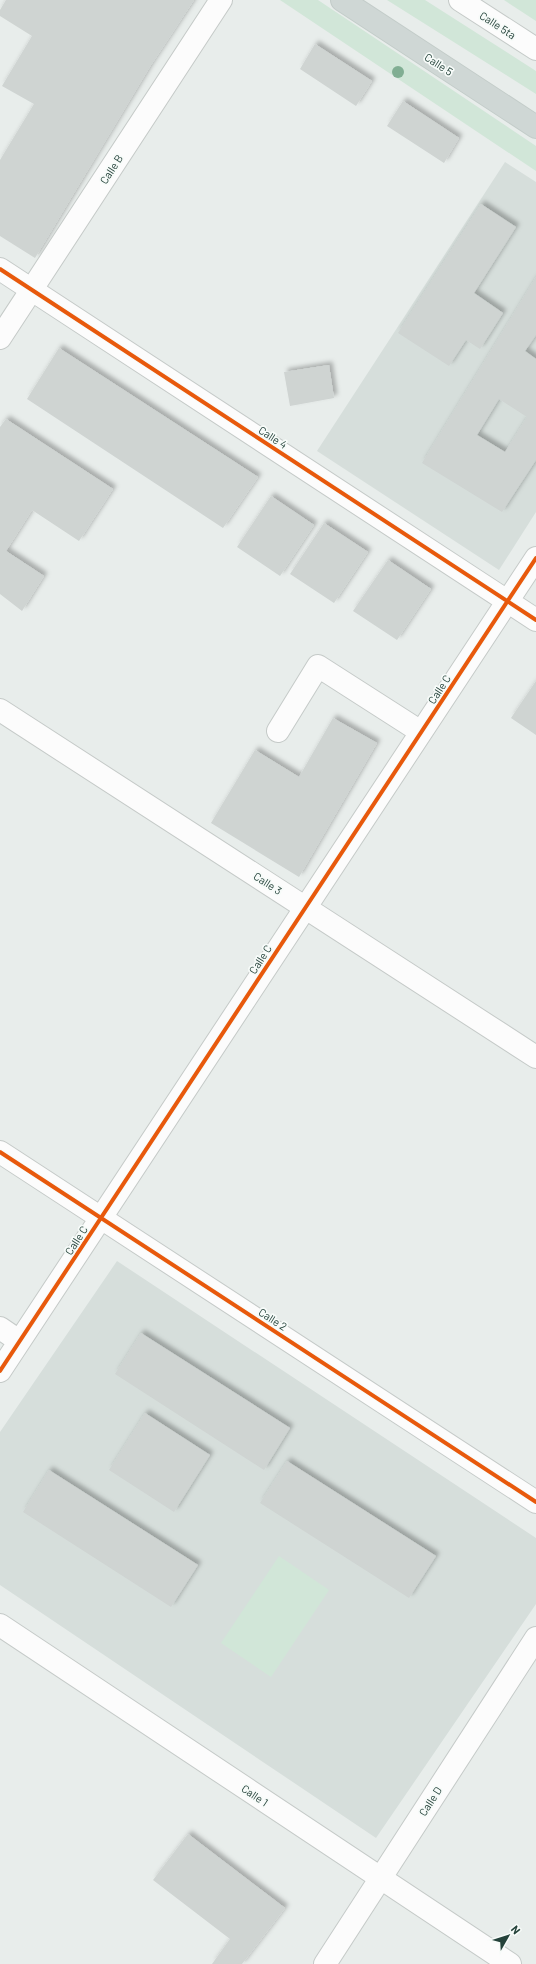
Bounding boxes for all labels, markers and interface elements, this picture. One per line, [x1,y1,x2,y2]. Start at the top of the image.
street label: Calle 5ta [477,8,519,42]
street label: Calle 5 [422,50,456,78]
street label: Calle B [97,152,125,186]
street label: Calle 4 [256,423,290,451]
street label: Calle C [425,672,453,706]
street label: Calle 3 [251,869,285,897]
street label: Calle C [246,942,274,976]
street label: Calle C [62,1223,90,1257]
street label: Calle 2 [256,1305,290,1333]
street label: Calle 1 [239,1781,271,1809]
street label: Calle D [416,1784,444,1818]
north arrow [488,1916,528,1956]
text: N [509,1922,524,1936]

